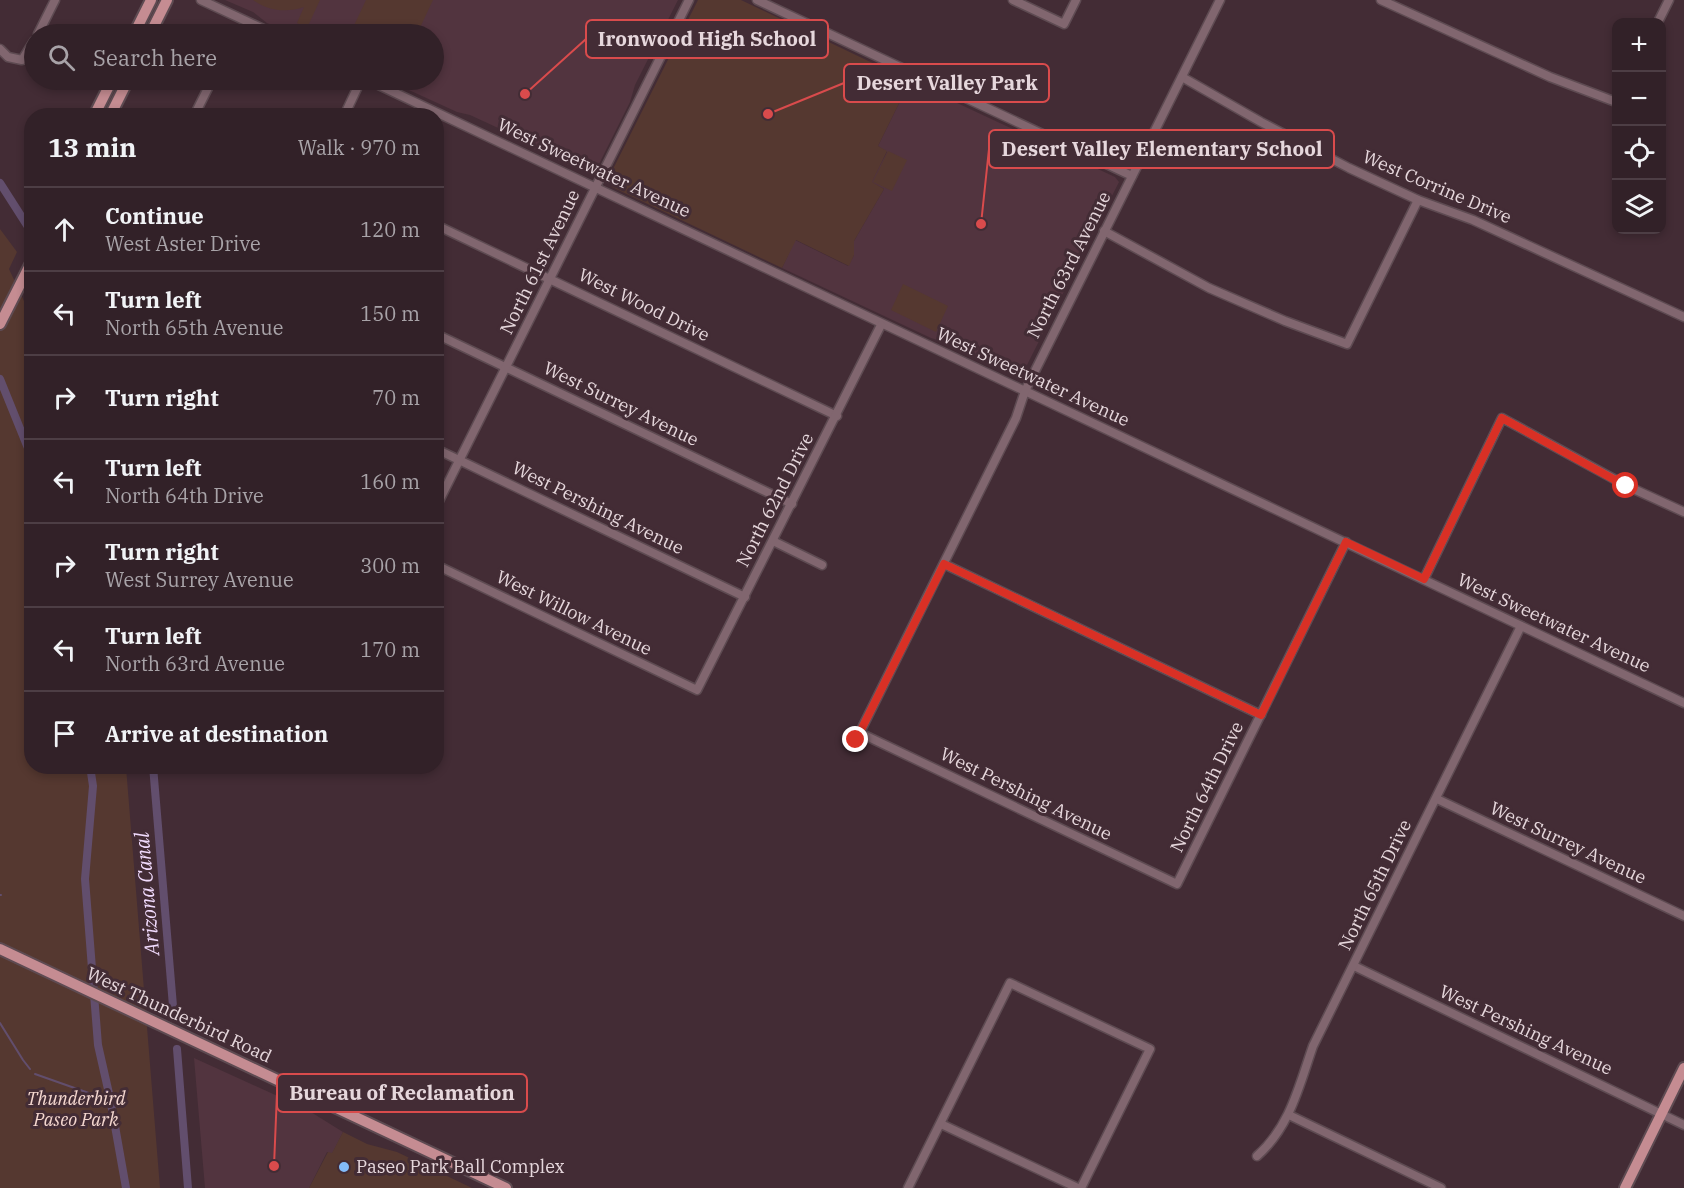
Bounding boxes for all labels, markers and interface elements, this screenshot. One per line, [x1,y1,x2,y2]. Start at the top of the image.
map controls [1612,18,1666,234]
button: + [1612,18,1666,72]
callout: Ironwood High School [586,20,828,58]
search box [24,24,444,90]
text: Ironwood High School [598,25,816,52]
icon: search [45,41,78,74]
text: Search here [93,43,217,72]
callout: Desert Valley Park [844,64,1049,102]
text: Desert Valley Park [856,69,1038,96]
button: − [1612,72,1666,126]
street label: West Sweetwater Avenue [494,113,694,222]
button: locate [1612,126,1666,180]
text: 13 min [48,130,136,164]
callout: Desert Valley Elementary School [989,130,1334,168]
text: Walk · 970 m [298,134,420,161]
text: Desert Valley Elementary School [1002,135,1322,162]
street label: West Corrine Drive [1359,145,1515,228]
button: layers [1612,180,1666,234]
street label: North 61st Avenue [495,186,585,338]
street label: North 63rd Avenue [1022,187,1116,342]
text: Continue [105,201,204,230]
icon: ahead [48,213,81,246]
text: 120 m [360,216,420,243]
text: West Aster Drive [105,230,261,257]
street label: West Wood Drive [575,263,714,346]
text: Turn left [105,285,201,314]
icon: left [48,297,81,330]
text: 150 m [360,300,420,327]
text: North 65th Avenue [105,314,283,341]
street label: West Sweetwater Avenue [933,322,1133,431]
street label: West Surrey Avenue [540,356,703,451]
icon: right [48,381,81,414]
text: Turn right [105,383,219,412]
text: 70 m [372,384,420,411]
street label: North 62nd Drive [731,429,818,571]
text: Turn left [105,453,201,482]
street label: West Pershing Avenue [509,456,688,559]
icon: left [48,465,81,498]
text: 160 m [360,468,420,495]
route start [1612,472,1638,498]
text: North 64th Drive [105,482,264,509]
text: Turn right [105,537,219,566]
icon: right [48,549,81,582]
text: 300 m [360,552,420,579]
street label: West Willow Avenue [493,565,656,660]
text: West Surrey Avenue [105,566,294,593]
street label: West Sweetwater Avenue [1454,568,1654,677]
text: Turn left [105,621,201,650]
icon: left [48,633,81,666]
text: 170 m [360,636,420,663]
text: North 63rd Avenue [105,650,285,677]
icon: arrive [48,717,81,750]
street label: North 64th Drive [1165,718,1248,856]
text: Arrive at destination [105,719,328,748]
route end [842,726,868,752]
street label: West Pershing Avenue [937,742,1116,845]
street label: West Surrey Avenue [1486,796,1650,889]
street label: North 65th Drive [1333,816,1416,954]
water label: Arizona Canal [128,831,165,959]
street label: West Thunderbird Road [83,961,276,1068]
street label: West Pershing Avenue [1436,979,1616,1080]
callout: Bureau of Reclamation [277,1074,527,1112]
text: Bureau of Reclamation [289,1079,515,1106]
park label: Thunderbird Paseo Park [27,1087,126,1131]
place label: Paseo Park Ball Complex [356,1155,565,1178]
marker: Paseo Park Ball Complex [337,1160,351,1174]

